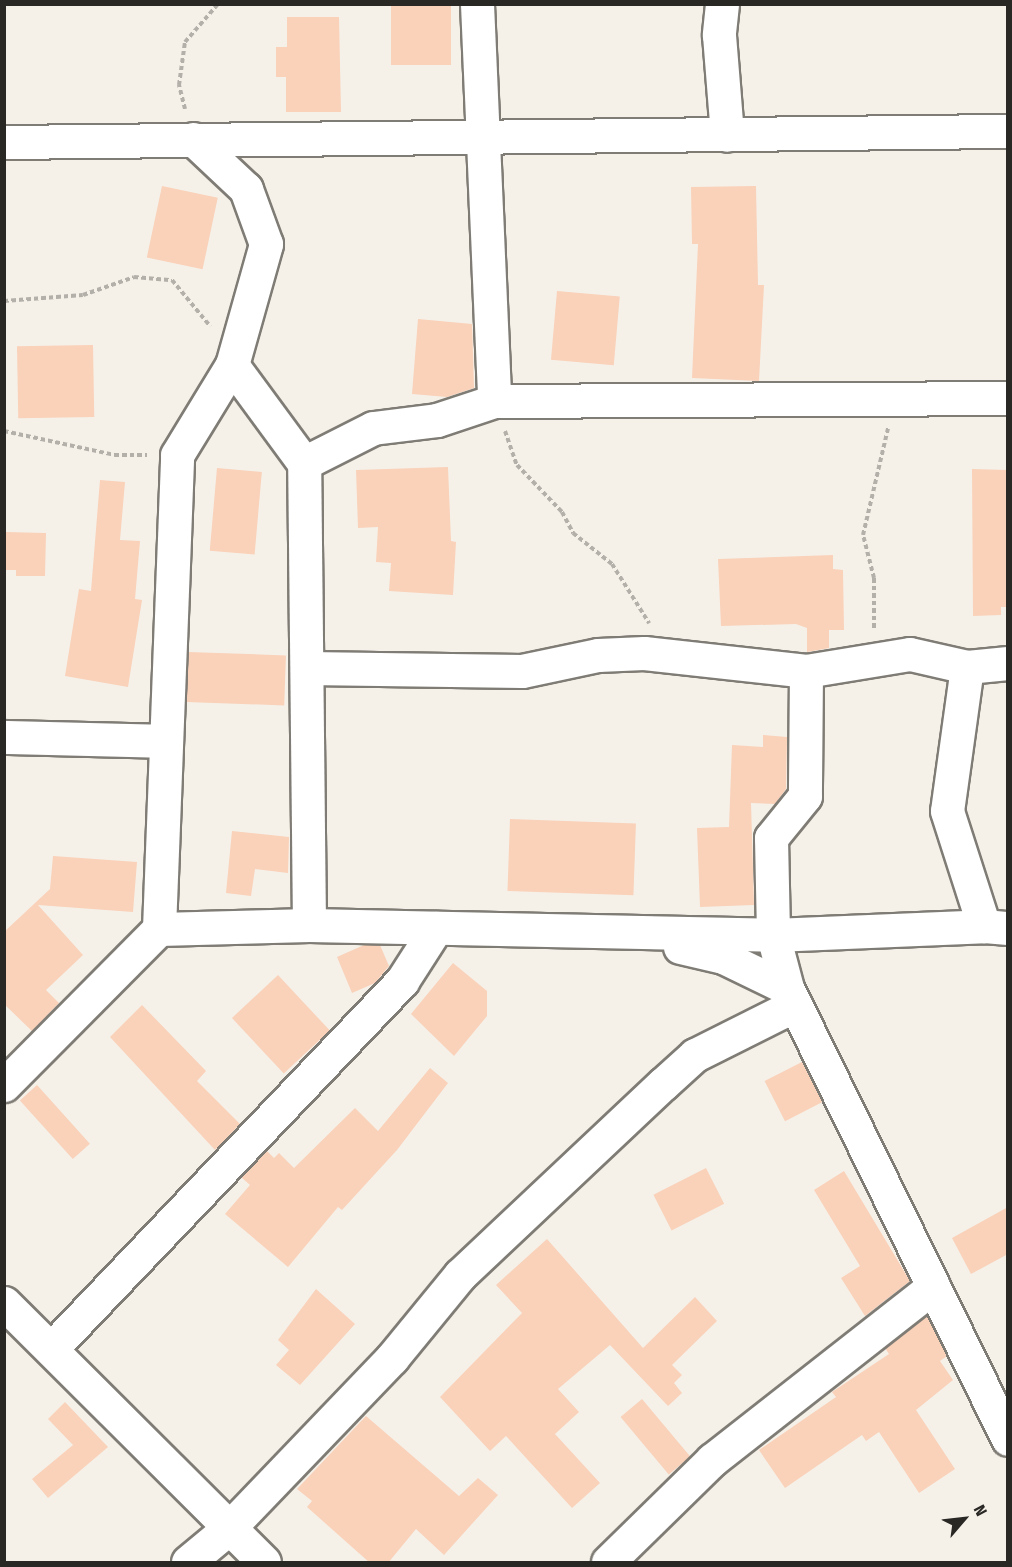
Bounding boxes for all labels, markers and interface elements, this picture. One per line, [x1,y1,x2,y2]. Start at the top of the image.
north arrow [934,1489,994,1549]
text: N [970,1502,991,1519]

